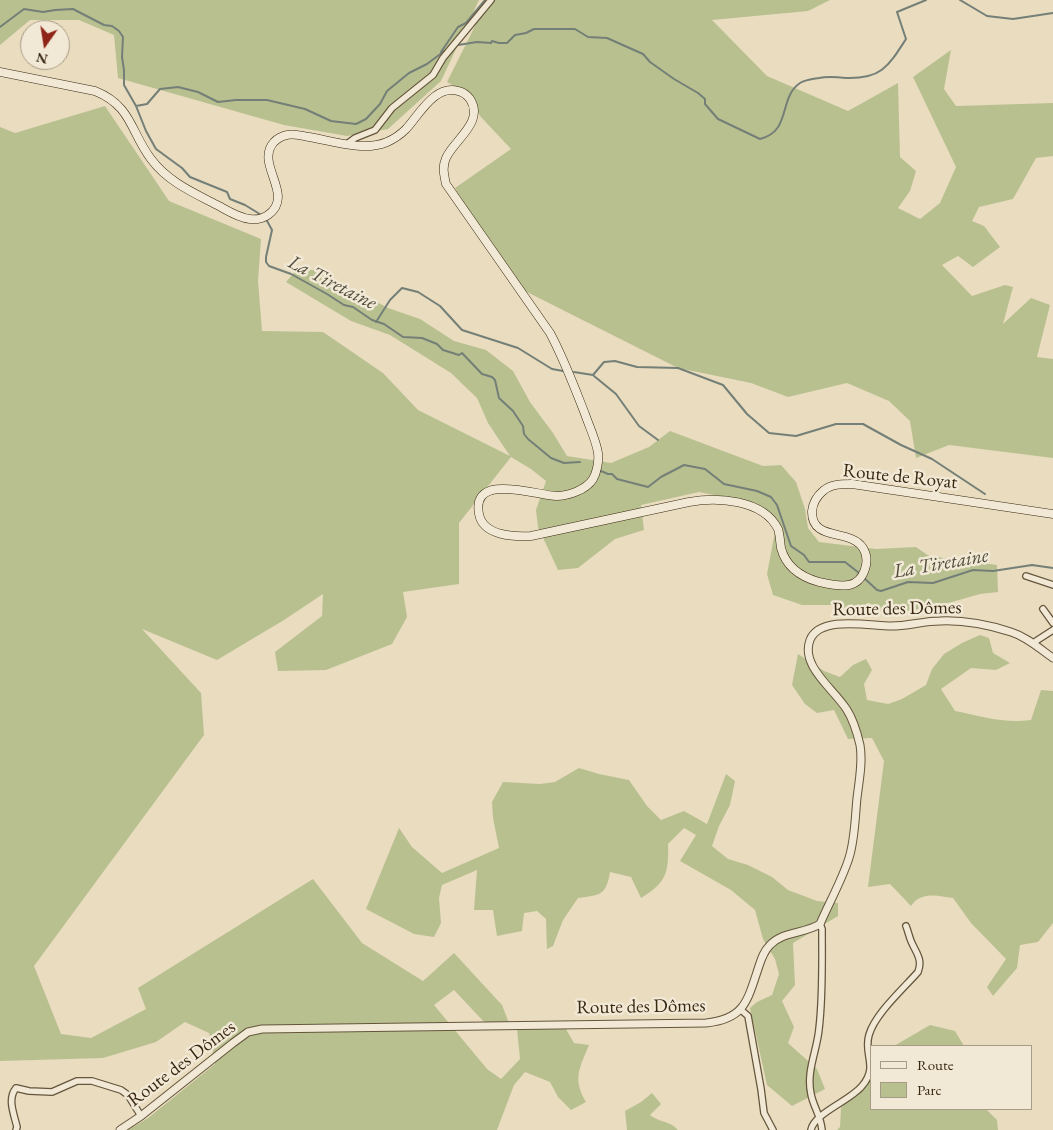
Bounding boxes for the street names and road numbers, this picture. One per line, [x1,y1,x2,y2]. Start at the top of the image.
street label: Route de Royat [842,460,958,494]
street label: Route des Dômes [832,596,962,622]
street label: Route des Dômes [576,994,706,1020]
street label: Route des Dômes [124,1016,240,1112]

